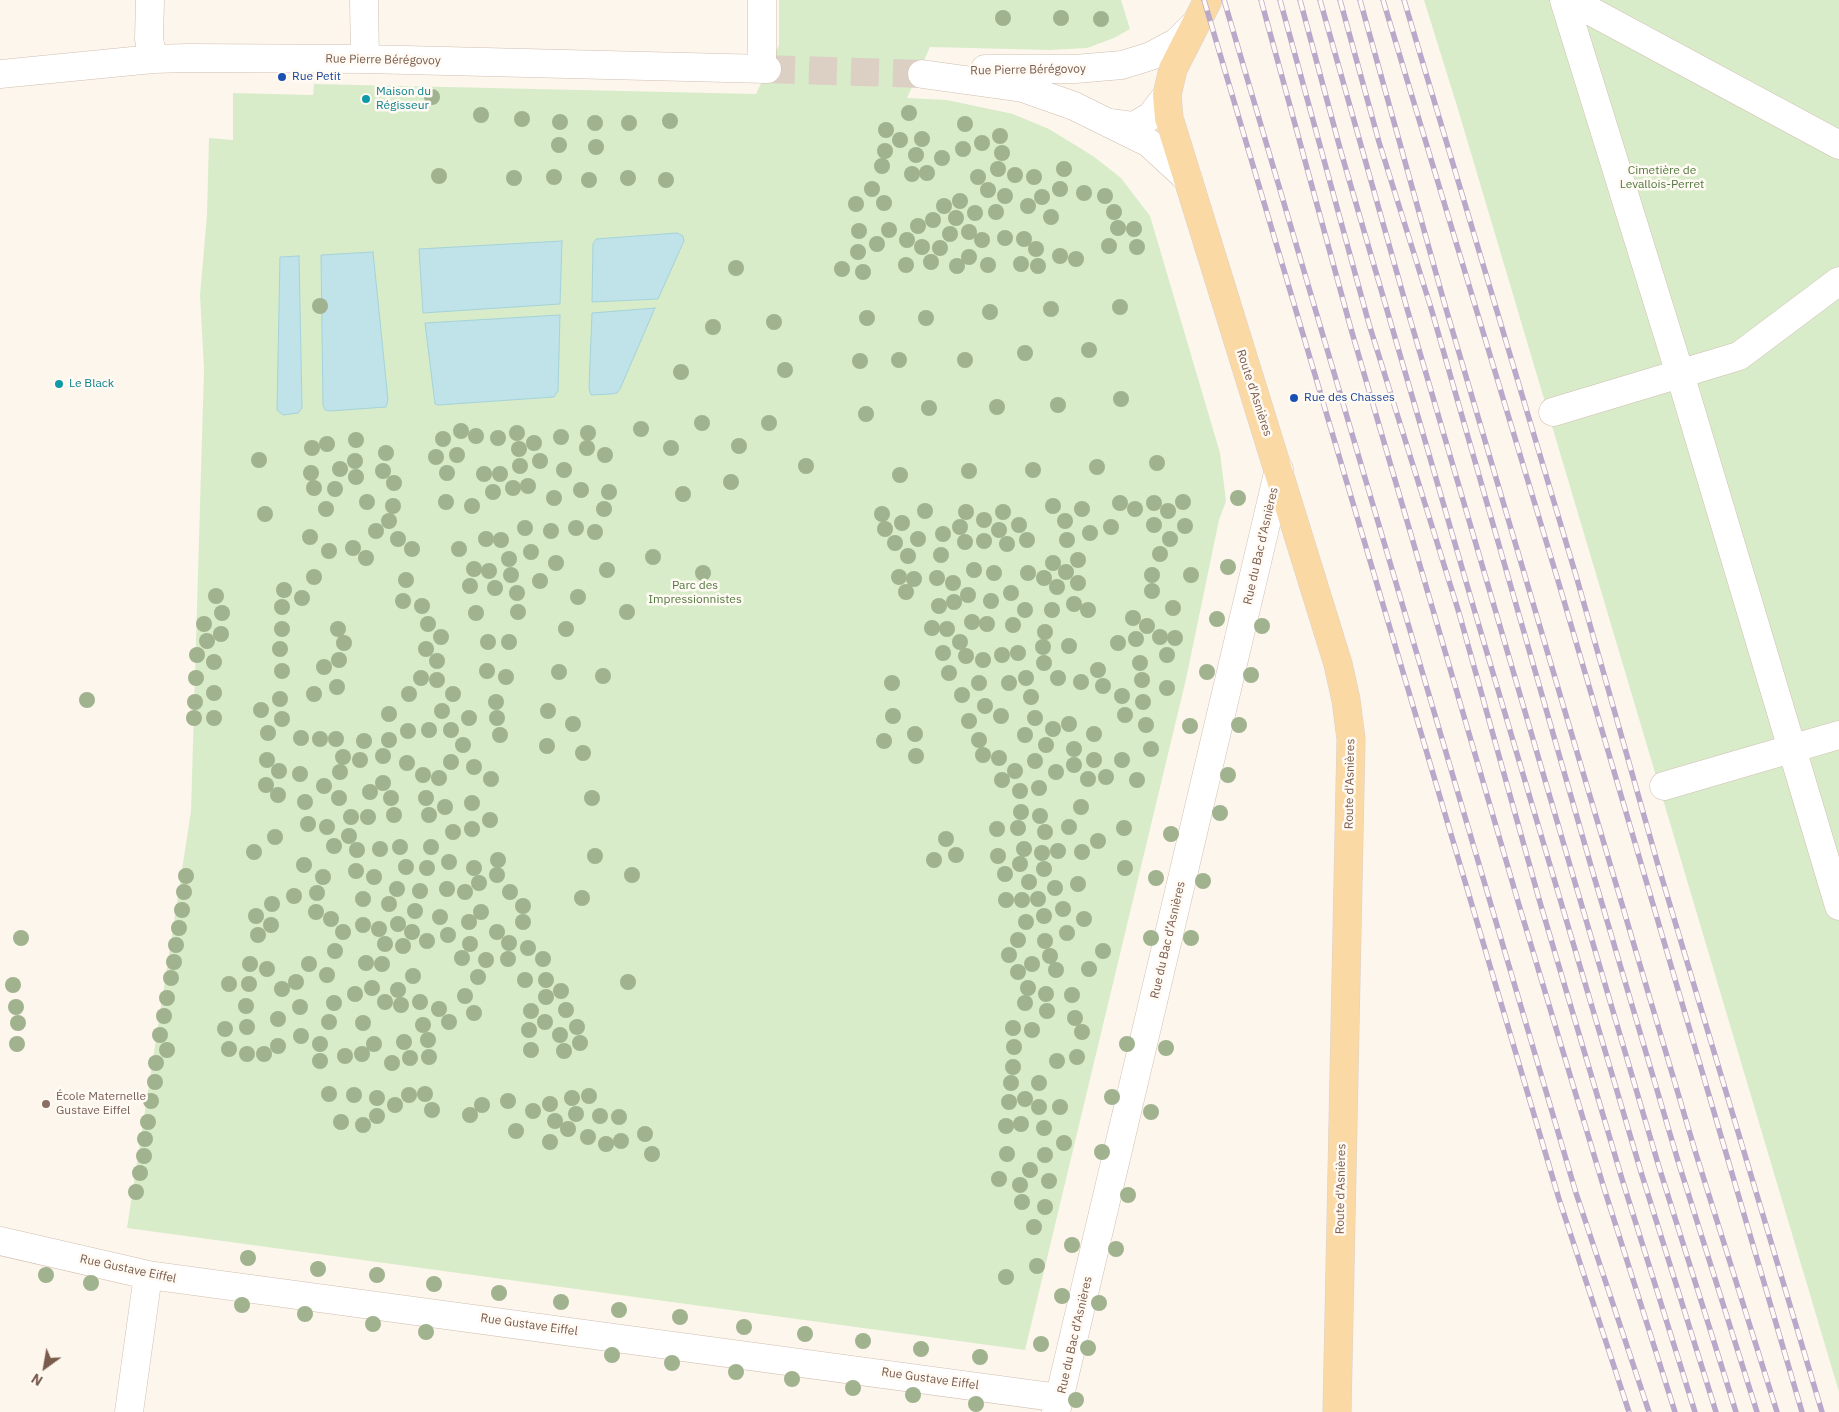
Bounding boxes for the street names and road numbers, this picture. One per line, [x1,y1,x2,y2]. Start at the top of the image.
street label: Rue Pierre Bérégovoy [325,52,441,68]
street label: Rue Pierre Bérégovoy [970,62,1086,78]
street label: Route d'Asnières [1233,348,1275,438]
street label: Rue du Bac d’Asnières [1241,486,1281,606]
street label: Route d'Asnières [1342,739,1358,829]
street label: Rue du Bac d’Asnières [1148,880,1188,1000]
street label: Route d'Asnières [1333,1144,1349,1234]
street label: Rue Gustave Eiffel [78,1252,178,1286]
street label: Rue du Bac d’Asnières [1055,1275,1095,1395]
street label: Rue Gustave Eiffel [479,1311,579,1339]
street label: Rue Gustave Eiffel [880,1365,980,1393]

